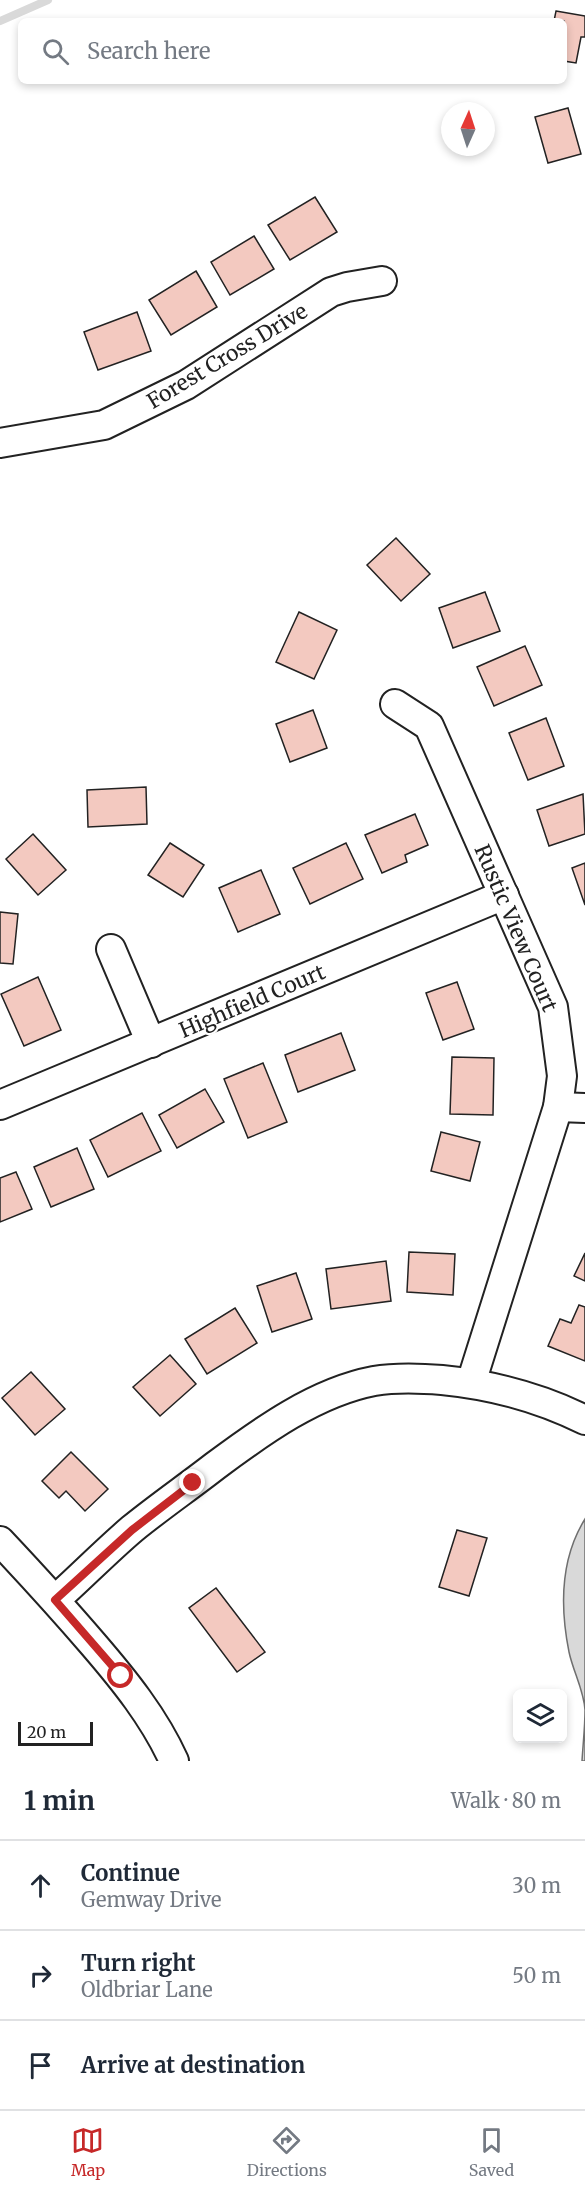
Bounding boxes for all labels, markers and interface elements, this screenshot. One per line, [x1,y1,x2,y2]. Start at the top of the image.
search box [18,18,567,84]
icon: search [39,35,72,68]
text: Search here [87,37,210,65]
north arrow [441,102,495,156]
street label: Forest Cross Drive [142,297,312,415]
street label: Rustic View Court [469,840,563,1016]
street label: Highfield Court [175,958,329,1044]
route end [179,1469,205,1495]
route start [107,1662,133,1688]
map controls [513,1689,567,1743]
button: layers [513,1689,567,1743]
scale bar [18,1719,93,1746]
text: 20 m [27,1722,66,1742]
text: 1 min [24,1784,95,1817]
text: Walk · 80 m [451,1788,561,1813]
text: Continue [81,1859,180,1887]
icon: ahead [24,1869,57,1902]
text: 30 m [512,1873,561,1898]
text: Gemway Drive [81,1887,221,1912]
text: Turn right [81,1949,195,1977]
icon: right [24,1959,57,1992]
text: 50 m [512,1963,561,1988]
text: Oldbriar Lane [81,1977,213,2002]
icon: arrive [24,2049,57,2082]
text: Arrive at destination [81,2051,305,2079]
tab: Map [71,2124,105,2180]
tab: Directions [247,2124,327,2180]
tab: Saved [469,2124,514,2180]

